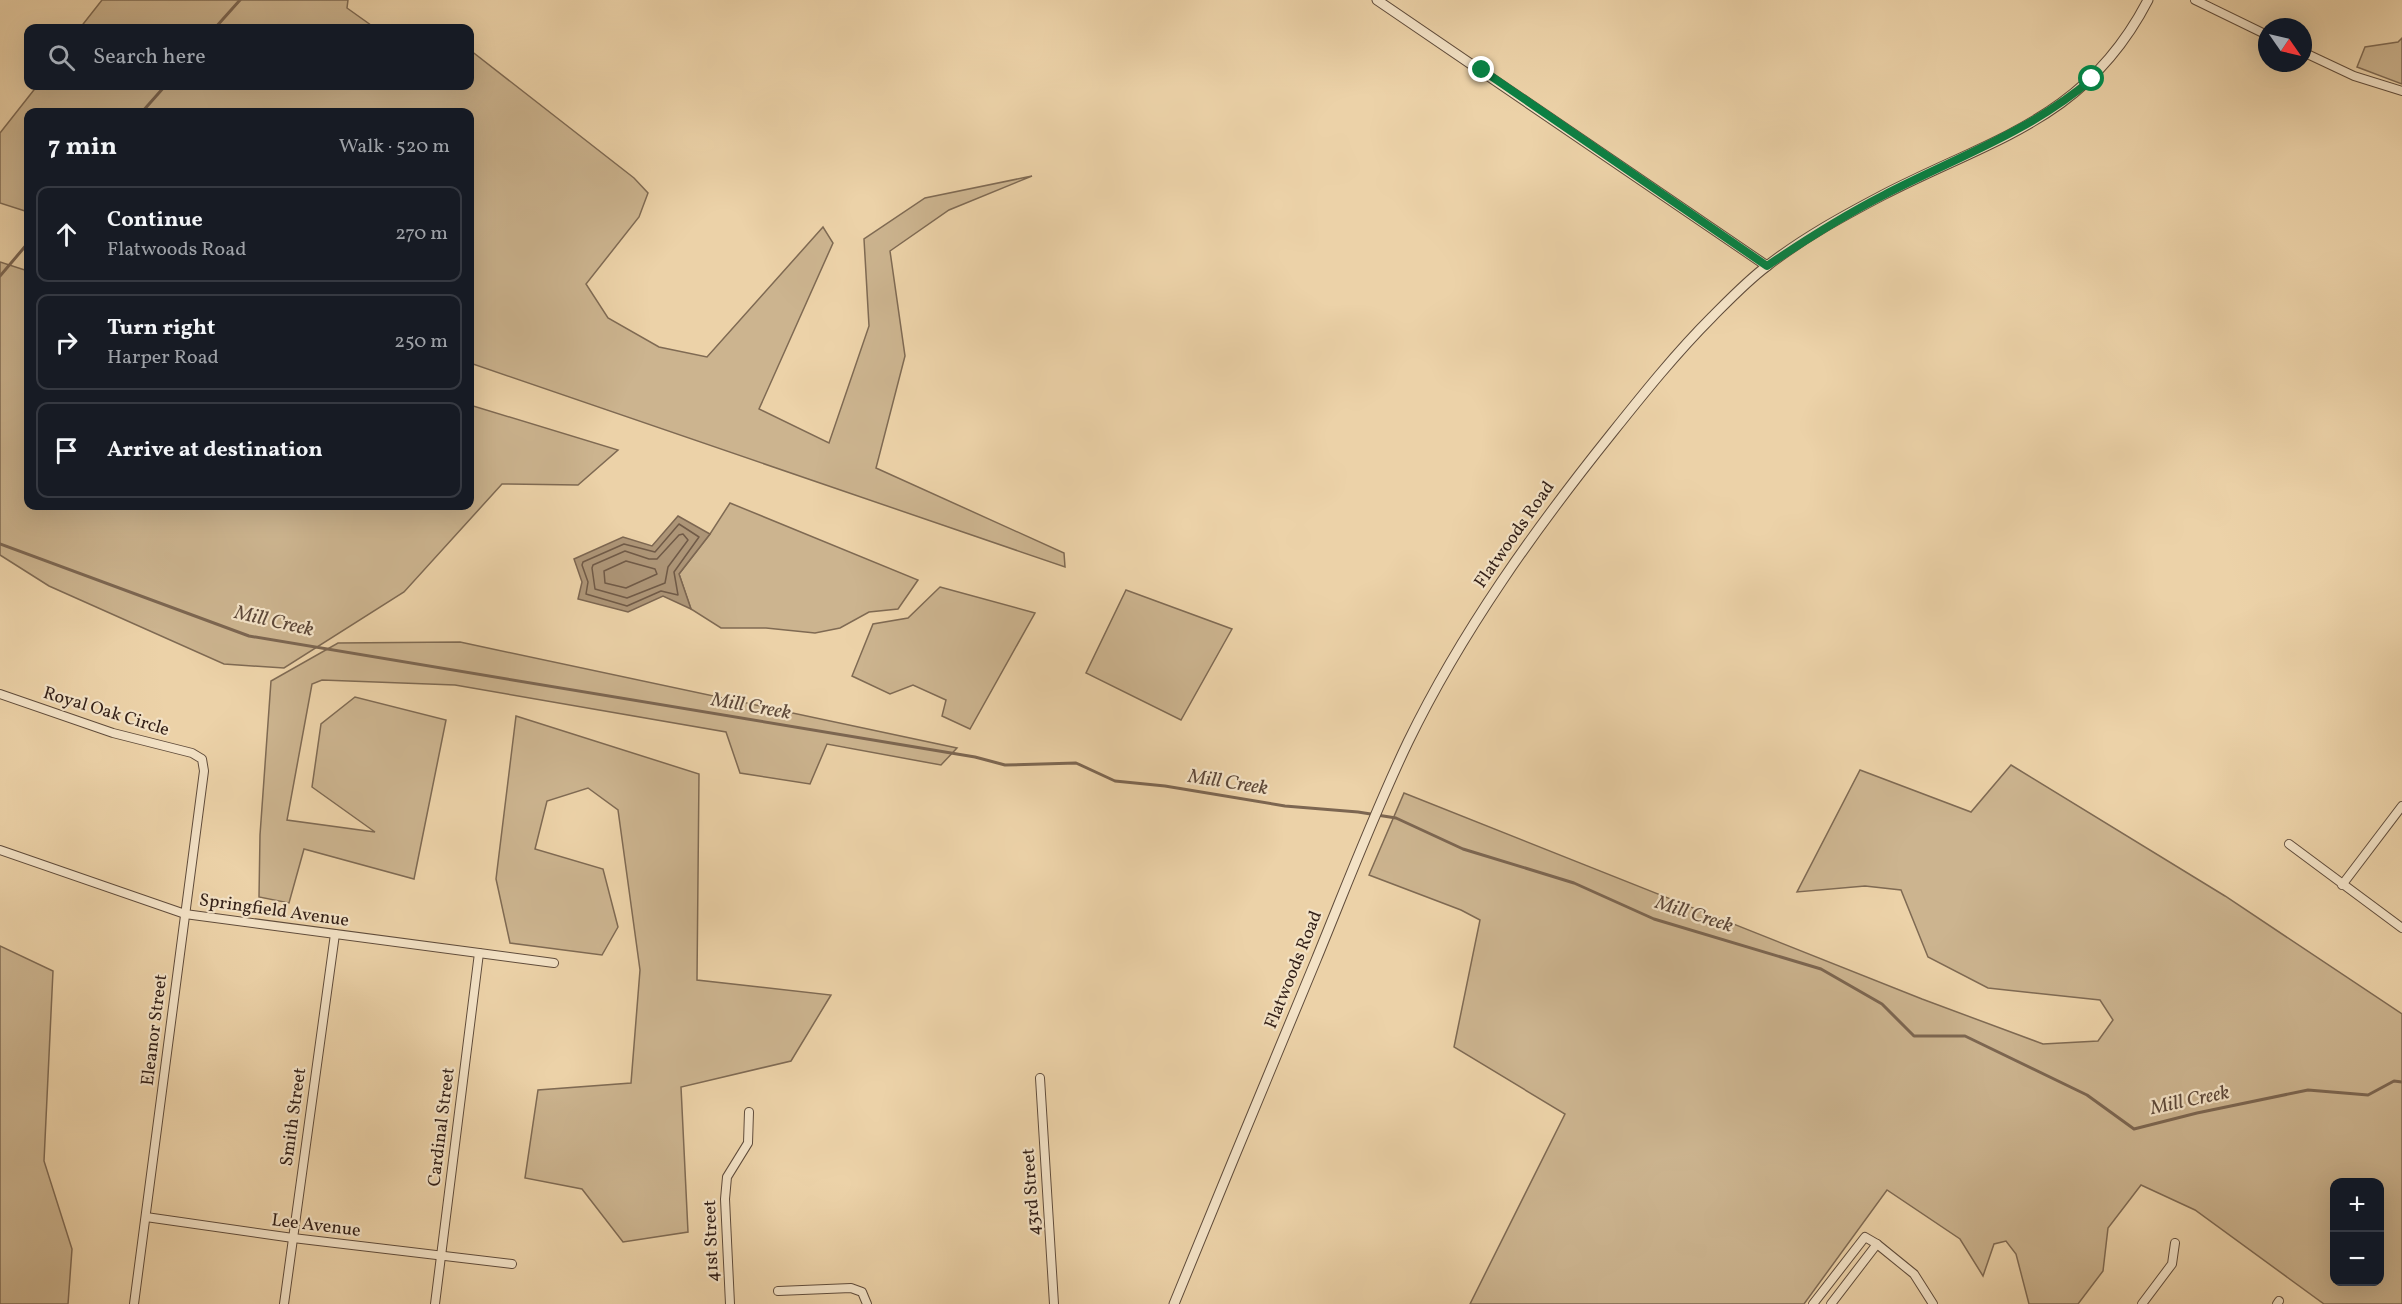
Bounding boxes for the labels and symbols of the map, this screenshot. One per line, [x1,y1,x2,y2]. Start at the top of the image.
north arrow [2258,18,2312,72]
route end [1468,56,1494,82]
route start [2078,65,2104,91]
street label: Flatwoods Road [1469,476,1561,594]
water label: Mill Creek [231,599,316,645]
street label: Royal Oak Circle [40,681,172,743]
water label: Mill Creek [708,686,793,728]
water label: Mill Creek [1185,763,1270,803]
street label: Springfield Avenue [198,888,350,934]
water label: Mill Creek [1650,889,1737,941]
street label: Flatwoods Road [1259,907,1329,1033]
street label: Eleanor Street [136,973,174,1087]
street label: Smith Street [275,1066,313,1168]
street label: Cardinal Street [422,1066,462,1188]
water label: Mill Creek [2147,1079,2232,1123]
street label: 43rd Street [1016,1147,1048,1237]
street label: 41st Street [698,1199,726,1283]
street label: Lee Avenue [270,1208,362,1244]

